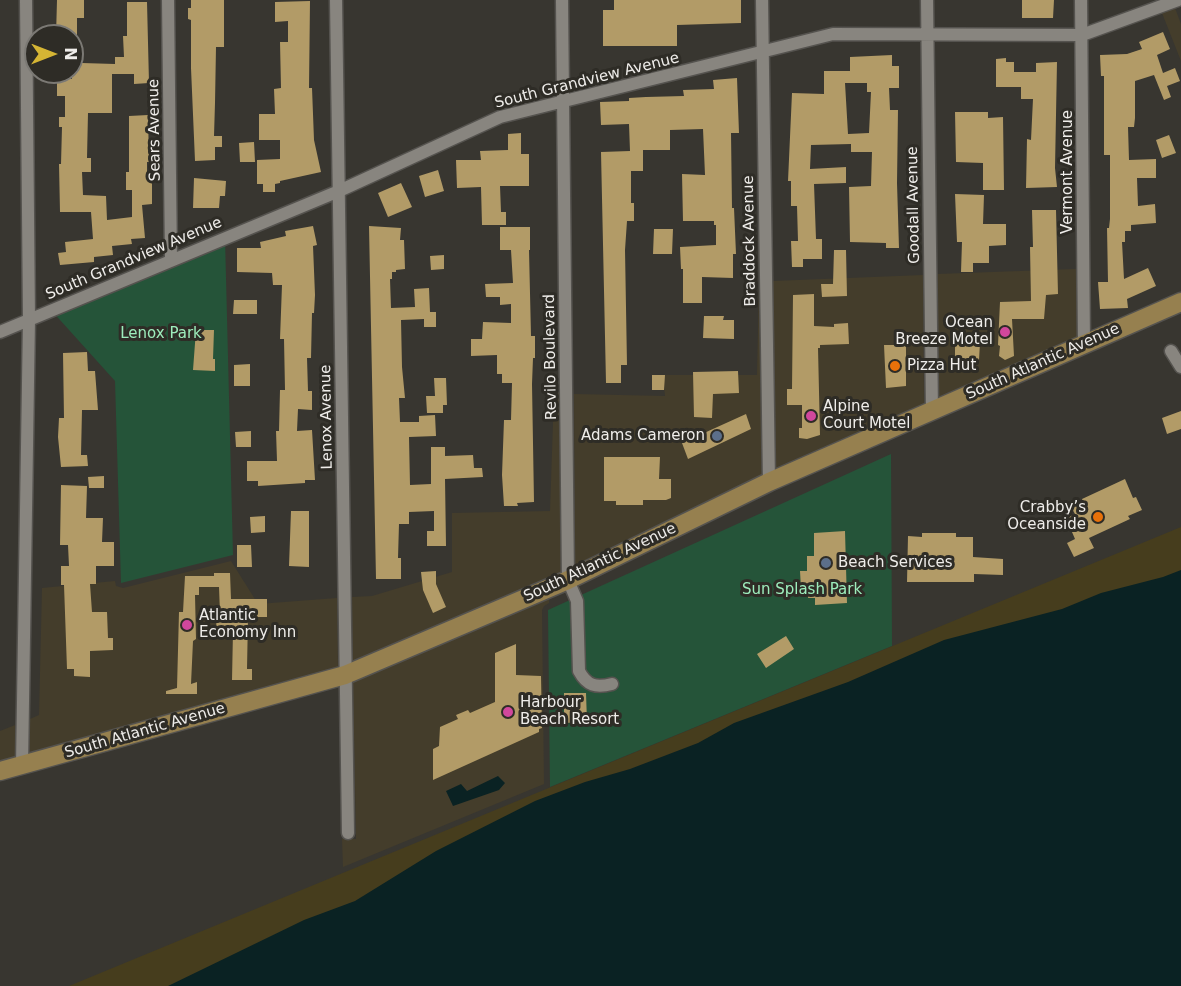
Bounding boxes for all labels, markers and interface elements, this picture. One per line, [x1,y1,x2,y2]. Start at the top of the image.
north arrow [24,24,84,84]
text: N [61,47,80,61]
street label: South Grandview Avenue [493,49,681,113]
street label: Sears Avenue [145,79,165,181]
street label: Vermont Avenue [1059,110,1077,234]
street label: Goodall Avenue [904,146,924,264]
street label: Braddock Avenue [740,175,760,307]
street label: South Grandview Avenue [43,214,225,304]
street label: Revilo Boulevard [541,294,561,420]
place label: Ocean Breeze Motel [895,314,993,349]
street label: South Atlantic Avenue [964,320,1122,404]
park label: Lenox Park [120,325,202,343]
marker: Ocean Breeze Motel [998,325,1012,339]
place label: Pizza Hut [907,357,976,375]
marker: Pizza Hut [888,359,902,373]
street label: Lenox Avenue [317,364,337,470]
place label: Alpine Court Motel [823,398,910,433]
marker: Alpine Court Motel [804,409,818,423]
place label: Adams Cameron [581,427,705,445]
marker: Adams Cameron [710,429,724,443]
place label: Crabby’s Oceanside [1007,499,1086,534]
marker: Crabby’s Oceanside [1091,510,1105,524]
street label: South Atlantic Avenue [521,520,679,606]
place label: Beach Services [838,554,952,572]
marker: Beach Services [819,556,833,570]
park label: Sun Splash Park [742,581,862,599]
place label: Atlantic Economy Inn [199,607,296,642]
marker: Atlantic Economy Inn [180,618,194,632]
place label: Harbour Beach Resort [520,694,619,729]
street label: South Atlantic Avenue [63,699,227,763]
marker: Harbour Beach Resort [501,705,515,719]

